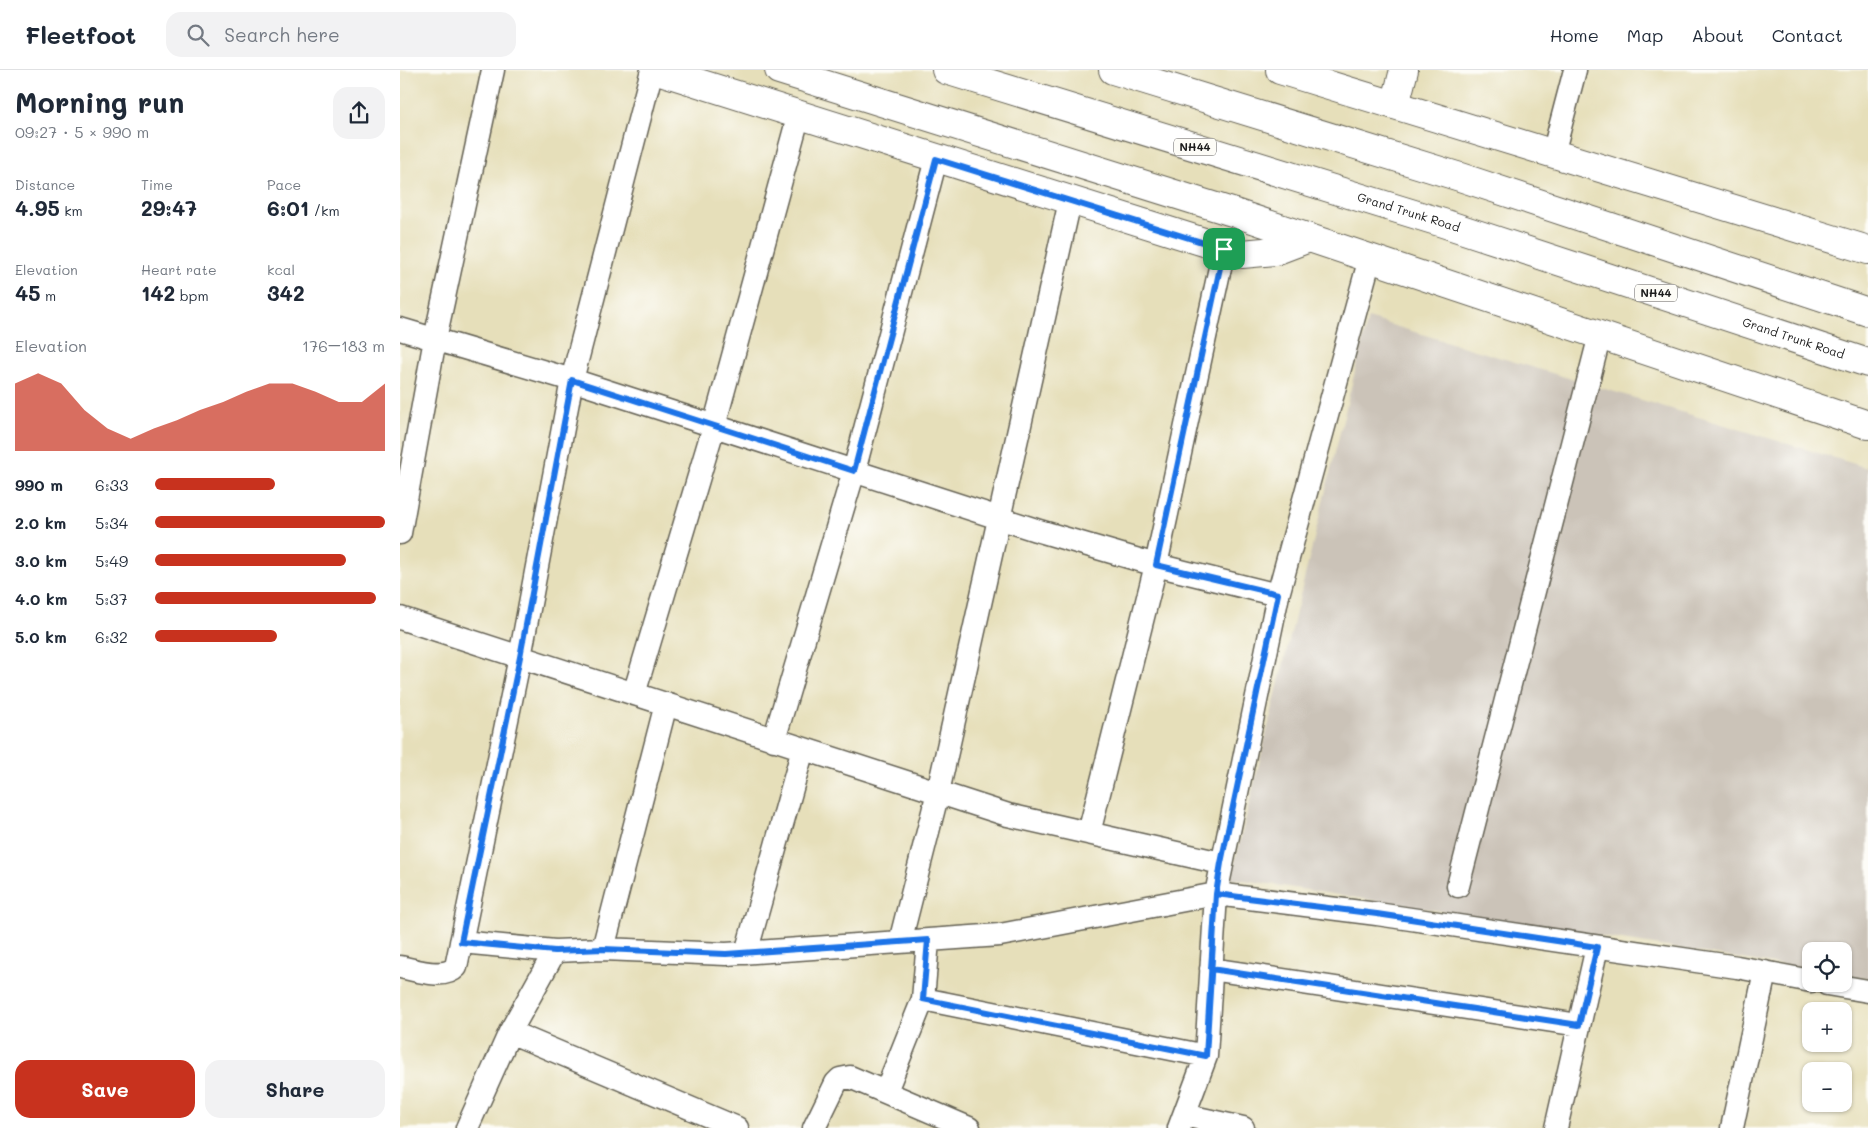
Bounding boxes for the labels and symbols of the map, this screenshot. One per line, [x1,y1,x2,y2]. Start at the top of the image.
road number: NH44 [1174,138,1216,156]
street label: Grand Trunk Road [1356,188,1463,235]
pin [1203,228,1245,270]
road number: NH44 [1635,284,1677,302]
street label: Grand Trunk Road [1741,313,1847,362]

